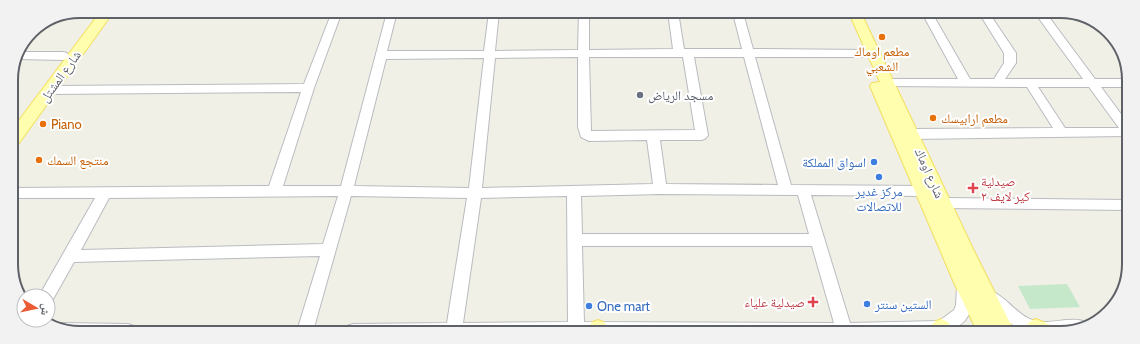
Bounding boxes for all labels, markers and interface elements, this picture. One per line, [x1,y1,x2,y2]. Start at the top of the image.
marker: مطعم اوماك الشعبي [877,32,887,42]
place label: مطعم اوماك الشعبي [855,43,910,77]
street label: شارع المشتل [36,47,86,106]
place label: مسجد الرياض [648,87,713,104]
marker: مسجد الرياض [635,90,645,100]
place label: مطعم ارابيسك [941,110,1008,127]
marker: مطعم ارابيسك [928,113,938,123]
place label: Piano [51,116,82,132]
marker: Piano [38,119,48,129]
street label: شارع اوماك [910,145,948,201]
place label: منتجع السمك [47,152,109,170]
place label: اسواق المملكة [802,154,866,171]
marker: منتجع السمك [34,155,44,165]
marker: اسواق المملكة [869,157,879,167]
marker: مركز غدير للاتصالات [874,172,884,182]
place label: صيدلية كير لايف ٢ [981,173,1030,205]
place label: مركز غدير للاتصالات [854,183,903,214]
marker: صيدلية كير لايف ٢ [968,183,978,193]
north arrow [16,288,56,328]
place label: صيدلية علياء [744,294,805,310]
place label: الستين سنتر [874,296,932,313]
marker: صيدلية علياء [808,297,818,307]
place label: One mart [597,298,651,314]
marker: الستين سنتر [862,299,872,309]
marker: One mart [584,301,594,311]
text: ش [37,303,54,317]

